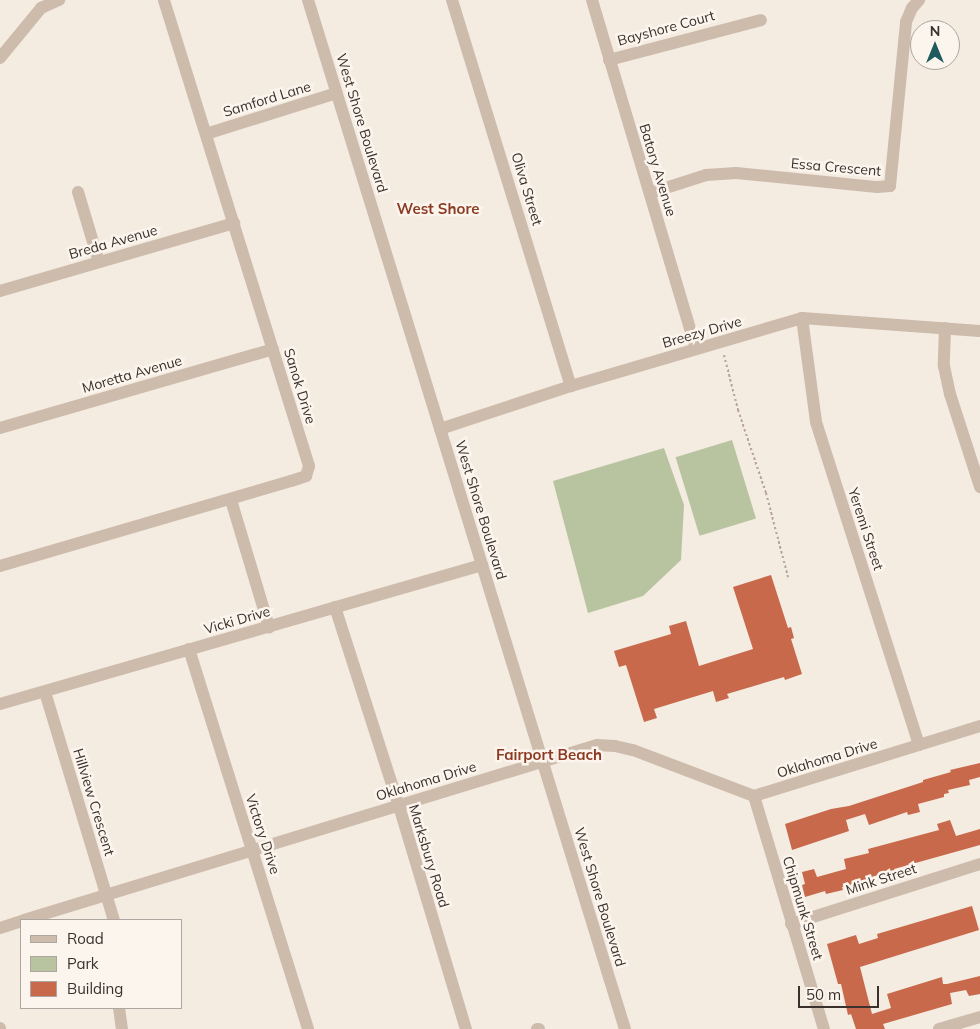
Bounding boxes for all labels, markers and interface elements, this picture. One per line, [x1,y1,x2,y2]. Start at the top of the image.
street label: Bayshore Court [616,7,716,49]
north arrow [910,20,960,70]
text: N [930,22,940,40]
street label: West Shore Boulevard [333,51,391,195]
street label: Samford Lane [221,78,313,120]
street label: Batory Avenue [636,122,680,218]
street label: Oliva Street [508,150,546,228]
street label: Essa Crescent [790,155,882,179]
district label: West Shore [397,200,479,218]
street label: Breda Avenue [67,221,159,263]
street label: Breezy Drive [660,313,744,351]
street label: Sanok Drive [281,346,319,426]
street label: Moretta Avenue [80,352,184,396]
street label: West Shore Boulevard [452,438,510,582]
street label: Yeremi Street [845,486,887,572]
street label: Vicki Drive [202,603,272,637]
street label: Oklahoma Drive [775,735,879,781]
street label: Hillview Crescent [70,746,118,858]
district label: Fairport Beach [496,746,602,764]
street label: Oklahoma Drive [374,758,478,804]
street label: Victory Drive [242,792,284,876]
street label: Marksbury Road [405,802,453,910]
street label: West Shore Boulevard [571,825,629,969]
street label: Chipmunk Street [779,854,827,962]
street label: Mink Street [844,860,918,898]
legend [20,919,182,1009]
text: Road [67,929,104,948]
text: Park [67,954,99,973]
scale bar [800,976,881,1008]
text: Building [67,979,123,998]
text: 50 m [806,985,841,1004]

